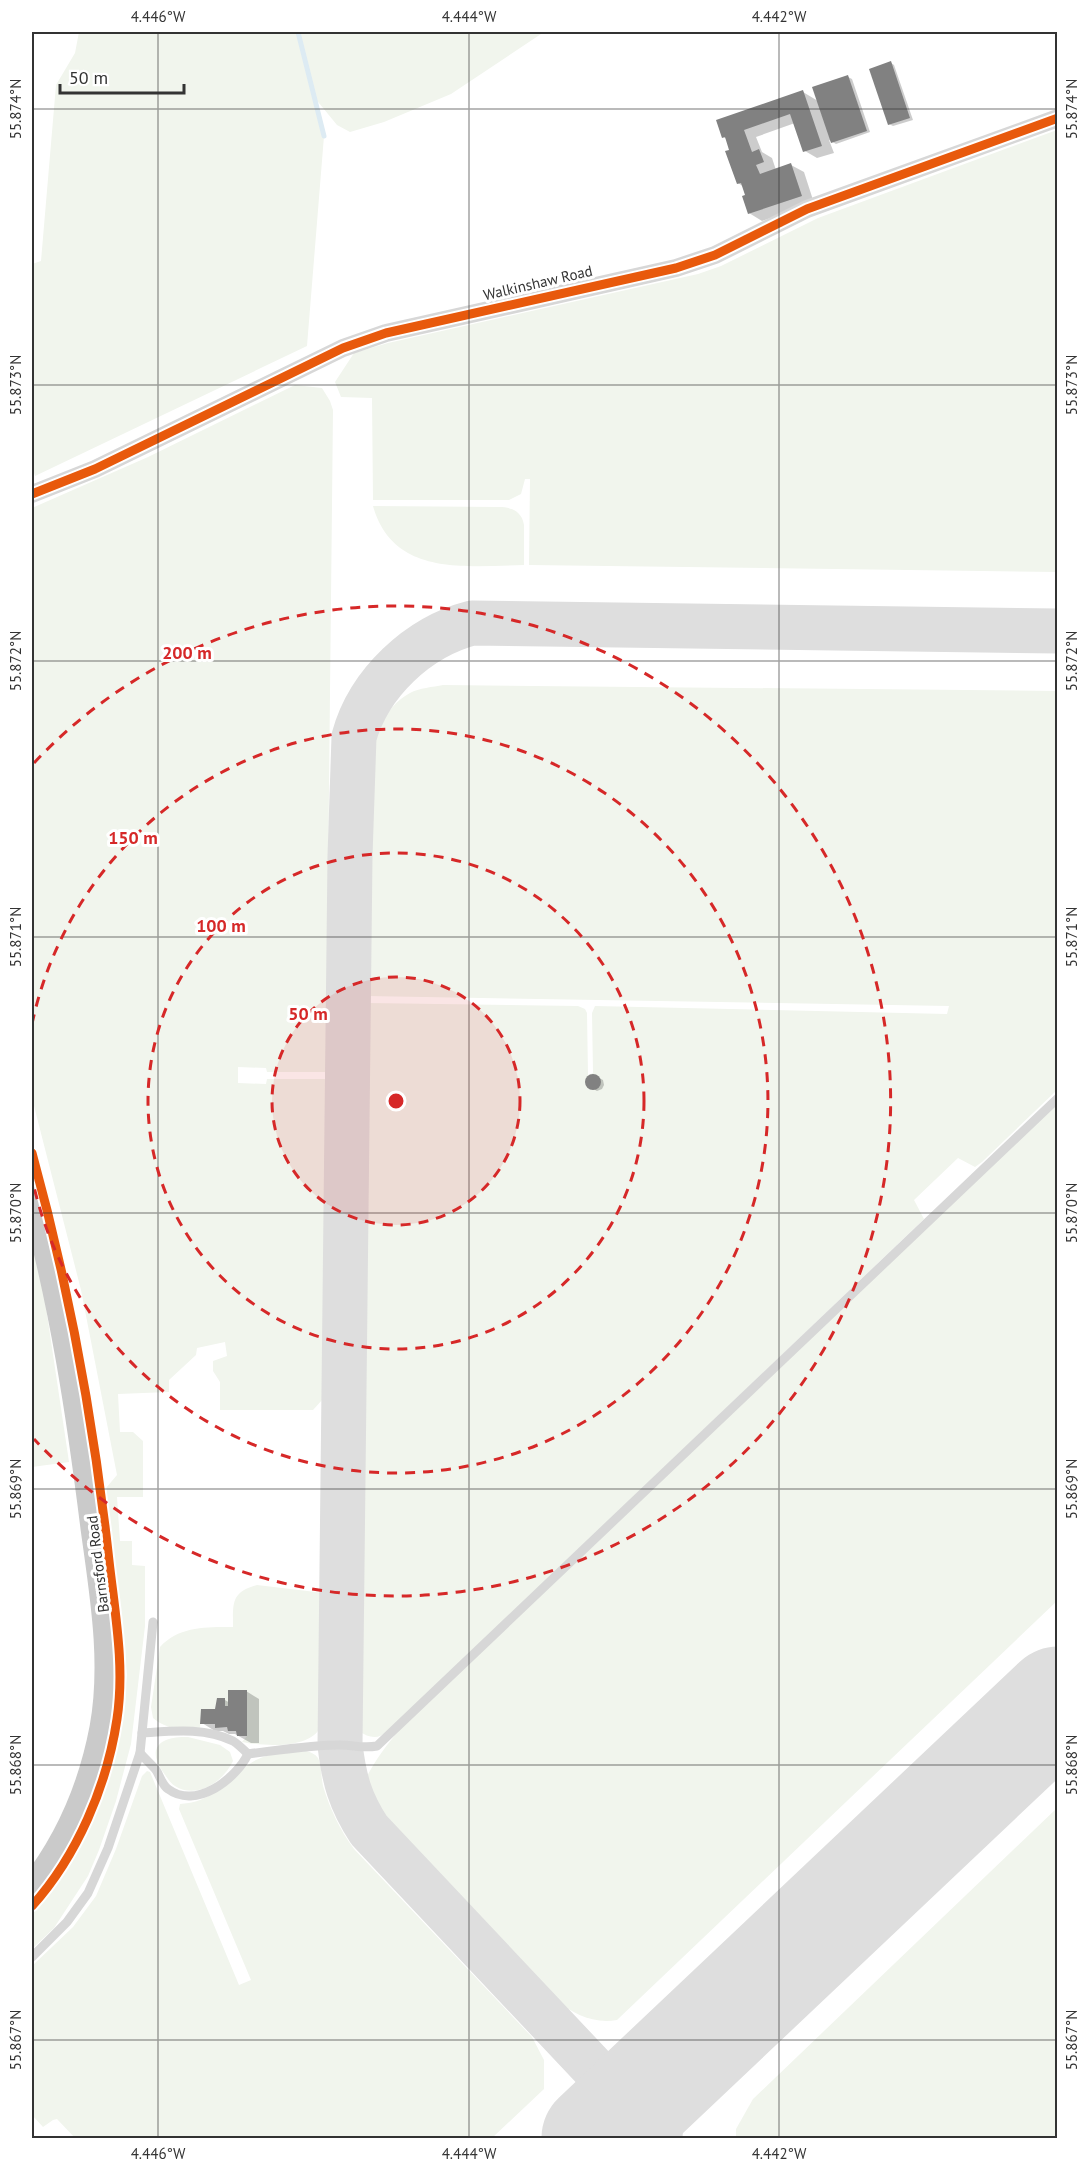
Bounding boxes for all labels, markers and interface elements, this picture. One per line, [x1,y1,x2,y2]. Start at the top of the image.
text: 4.446°W [131,7,186,26]
text: 4.444°W [442,7,497,26]
text: 4.442°W [752,7,807,26]
scale bar [60,57,184,95]
text: 50 m [69,66,108,89]
text: 55.874°N [6,79,25,139]
text: 55.874°N [1062,79,1081,139]
street label: Walkinshaw Road [481,261,594,304]
text: 55.873°N [6,355,25,415]
text: 55.873°N [1062,355,1081,415]
text: 55.872°N [6,631,25,691]
text: 55.872°N [1062,631,1081,691]
text: 200 m [162,641,212,664]
text: 150 m [108,826,158,849]
text: 55.871°N [6,907,25,967]
text: 55.871°N [1062,907,1081,967]
text: 100 m [196,914,246,937]
text: 50 m [288,1002,328,1025]
centre of rings [386,1091,406,1111]
text: 55.870°N [6,1183,25,1243]
text: 55.870°N [1062,1183,1081,1243]
text: 55.869°N [6,1459,25,1519]
text: 55.869°N [1062,1459,1081,1519]
street label: Barnsford Road [82,1515,113,1614]
text: 55.868°N [6,1735,25,1795]
text: 55.868°N [1062,1735,1081,1795]
text: 55.867°N [6,2010,25,2070]
text: 55.867°N [1062,2010,1081,2070]
text: 4.446°W [131,2144,186,2163]
text: 4.444°W [442,2144,497,2163]
text: 4.442°W [752,2144,807,2163]

